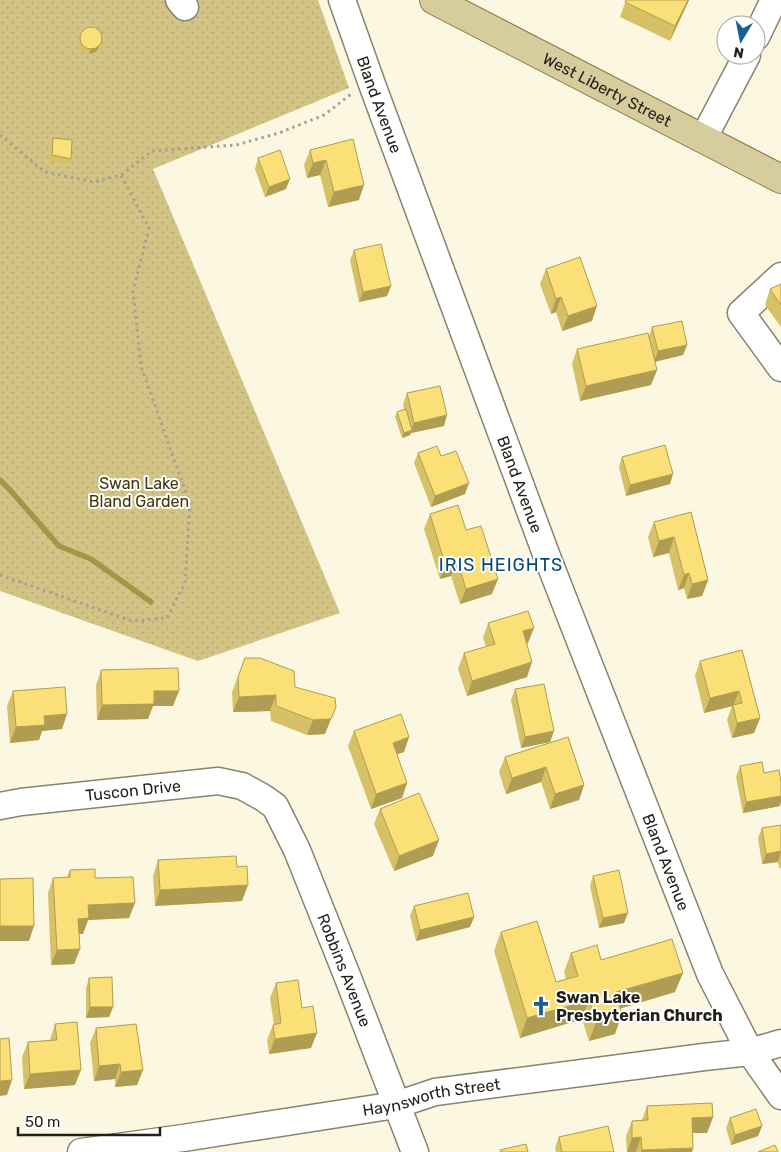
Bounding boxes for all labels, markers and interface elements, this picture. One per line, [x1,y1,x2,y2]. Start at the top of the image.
north arrow [716,15,766,65]
text: N [732,43,745,62]
street label: West Liberty Street [540,49,675,131]
street label: Bland Avenue [353,53,406,156]
street label: Bland Avenue [493,433,546,536]
park label: Swan Lake Bland Garden [89,474,189,511]
district label: IRIS HEIGHTS [439,554,563,576]
street label: Tuscon Drive [84,776,182,805]
street label: Bland Avenue [638,811,693,913]
street label: Robbins Avenue [313,911,375,1030]
place label: Swan Lake Presbyterian Church [556,988,723,1025]
church icon: Swan Lake Presbyterian Church [530,995,552,1017]
street label: Haynsworth Street [361,1075,502,1120]
scale bar [18,1104,160,1136]
text: 50 m [25,1113,60,1131]

